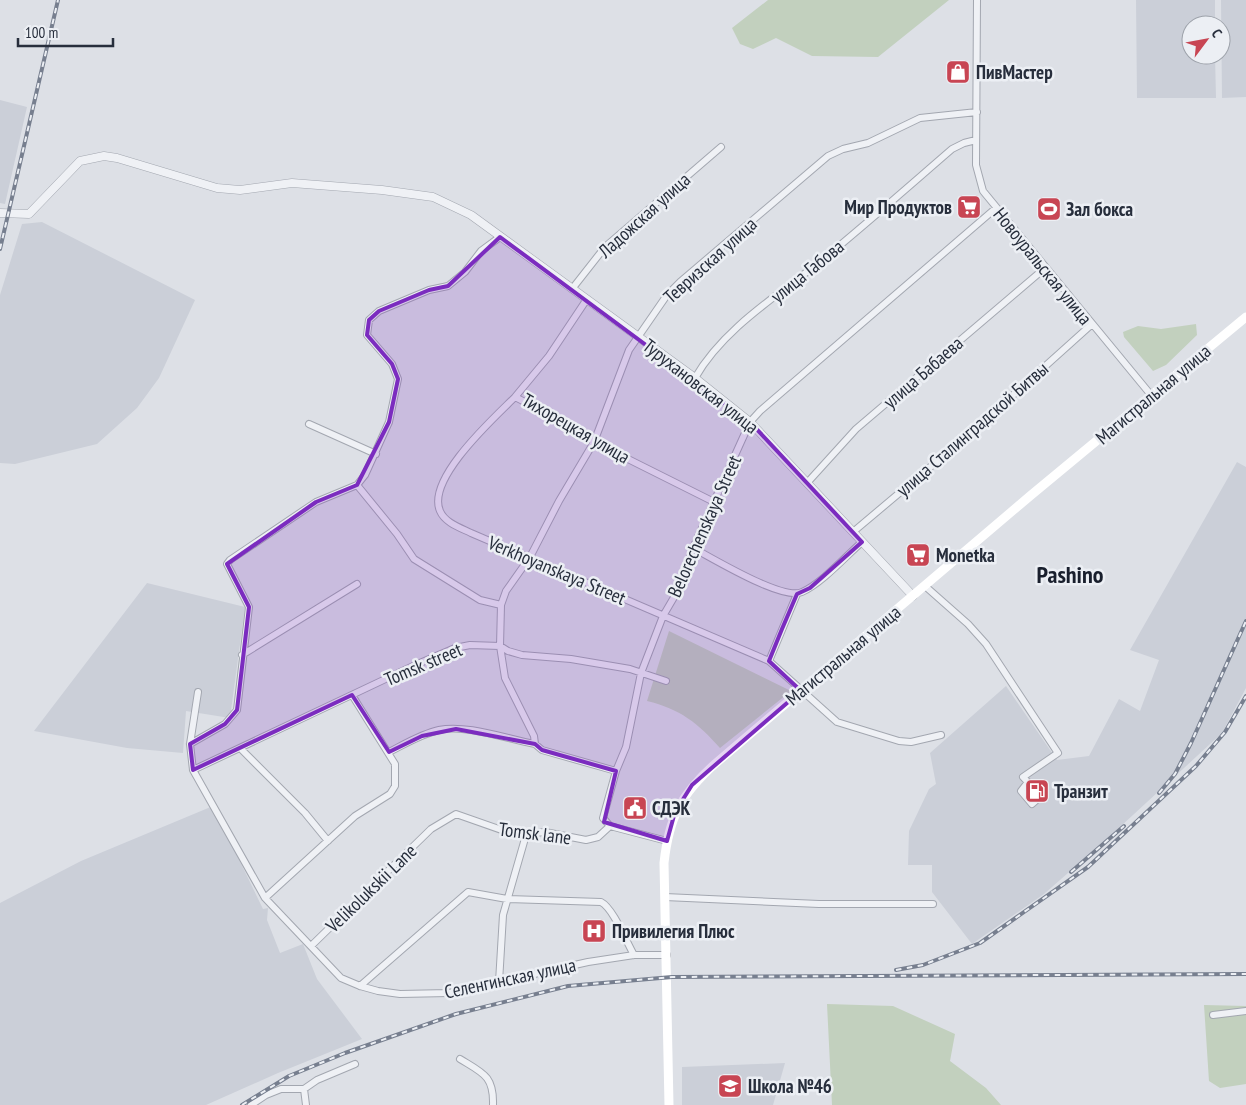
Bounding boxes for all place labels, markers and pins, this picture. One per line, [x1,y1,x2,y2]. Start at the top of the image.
shop icon: ПивМастер [945,59,971,85]
place label: ПивМастер [976,60,1053,84]
supermarket icon: Мир Продуктов [956,194,982,220]
place label: Мир Продуктов [844,195,952,219]
sports icon: Зал бокса [1036,196,1062,222]
place label: Зал бокса [1066,197,1133,221]
supermarket icon: Monetka [905,542,931,568]
place label: Monetka [936,543,995,567]
fuel station icon: Транзит [1024,778,1050,804]
place label: Транзит [1054,779,1108,803]
public building icon: СДЭК [622,795,648,821]
place label: СДЭК [652,796,691,820]
hospital icon: Привилегия Плюс [581,918,607,944]
place label: Привилегия Плюс [612,919,735,943]
school or university icon: Школа №46 [717,1073,743,1099]
place label: Школа №46 [748,1074,832,1098]

